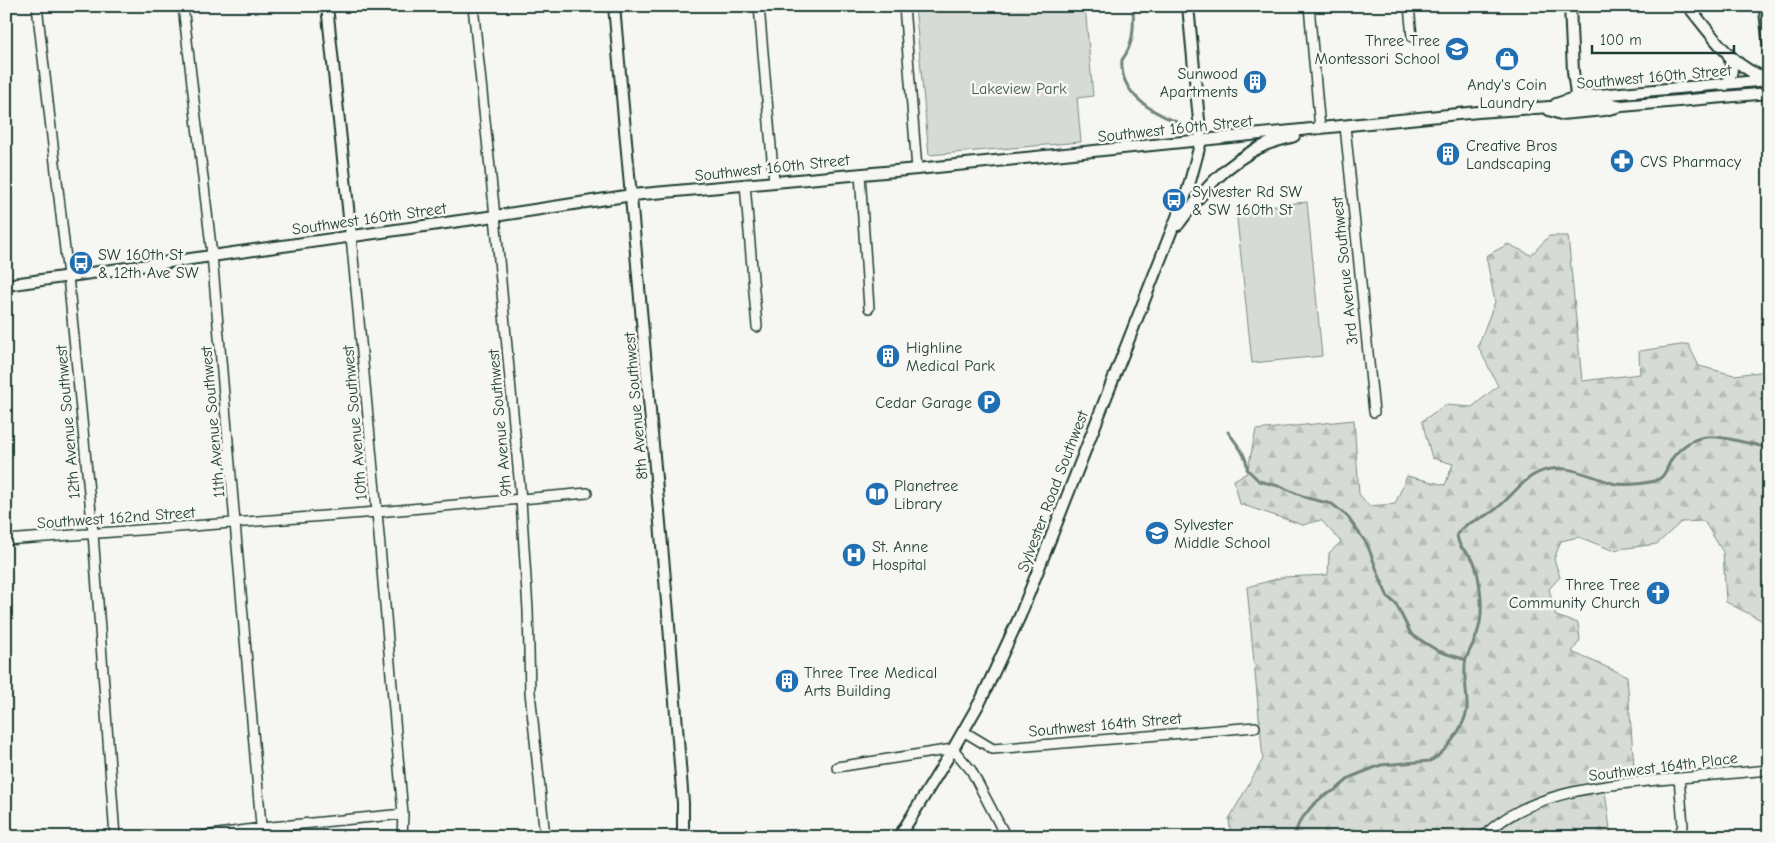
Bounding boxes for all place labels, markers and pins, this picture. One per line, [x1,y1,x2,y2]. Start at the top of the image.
place label: Three Tree Montessori School [1315,32,1440,68]
school or university icon: Three Tree Montessori School [1444,36,1470,62]
shop icon: Andy's Coin Laundry [1494,46,1520,72]
place label: Sunwood Apartments [1160,65,1238,101]
building icon: Sunwood Apartments [1242,69,1268,95]
place label: Andy's Coin Laundry [1467,76,1547,112]
place label: Creative Bros Landscaping [1466,137,1557,173]
building icon: Creative Bros Landscaping [1435,141,1461,167]
pharmacy icon: CVS Pharmacy [1609,148,1635,174]
place label: CVS Pharmacy [1640,153,1742,171]
place label: Sylvester Rd SW & SW 160th St [1192,183,1302,219]
bus stop icon: Sylvester Rd SW & SW 160th St [1161,187,1187,213]
place label: SW 160th St & 12th Ave SW [98,246,199,282]
bus stop icon: SW 160th St & 12th Ave SW [68,250,94,276]
place label: Highline Medical Park [906,339,995,375]
building icon: Highline Medical Park [875,343,901,369]
parking icon: Cedar Garage [976,389,1002,415]
place label: Cedar Garage [875,394,972,412]
place label: Planetree Library [894,477,958,513]
library icon: Planetree Library [864,481,890,507]
place label: Sylvester Middle School [1174,516,1270,552]
school or university icon: Sylvester Middle School [1144,520,1170,546]
place label: St. Anne Hospital [872,538,928,574]
hospital icon: St. Anne Hospital [841,542,867,568]
place label: Three Tree Community Church [1509,576,1640,612]
church icon: Three Tree Community Church [1645,580,1671,606]
place label: Three Tree Medical Arts Building [804,664,937,700]
building icon: Three Tree Medical Arts Building [774,668,800,694]

